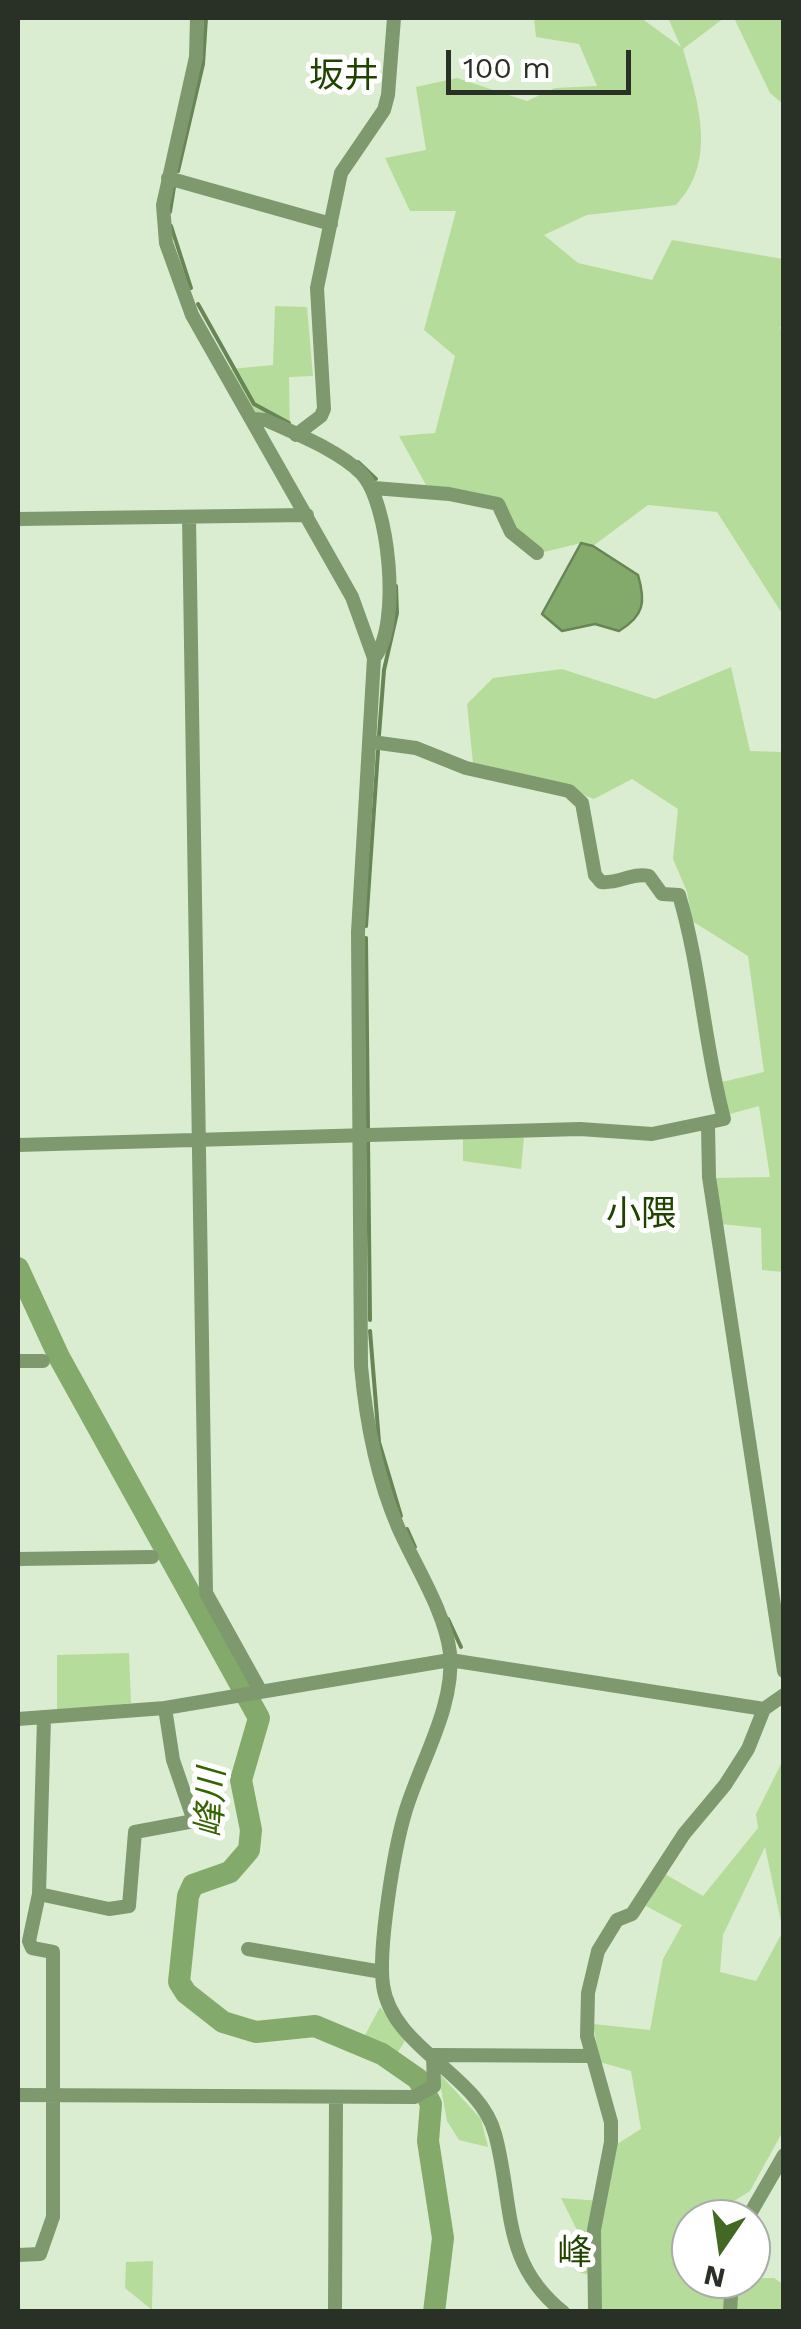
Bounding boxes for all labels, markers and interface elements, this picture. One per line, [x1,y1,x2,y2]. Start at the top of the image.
scale bar [451,30,636,92]
text: 100 m [463,50,551,85]
district label: 坂井 [309,56,379,98]
district label: 小隈 [606,1194,676,1236]
water label: 峰川 [190,1767,234,1839]
north arrow [671,2199,771,2299]
district label: 峰 [558,2233,592,2275]
text: N [701,2258,728,2295]

